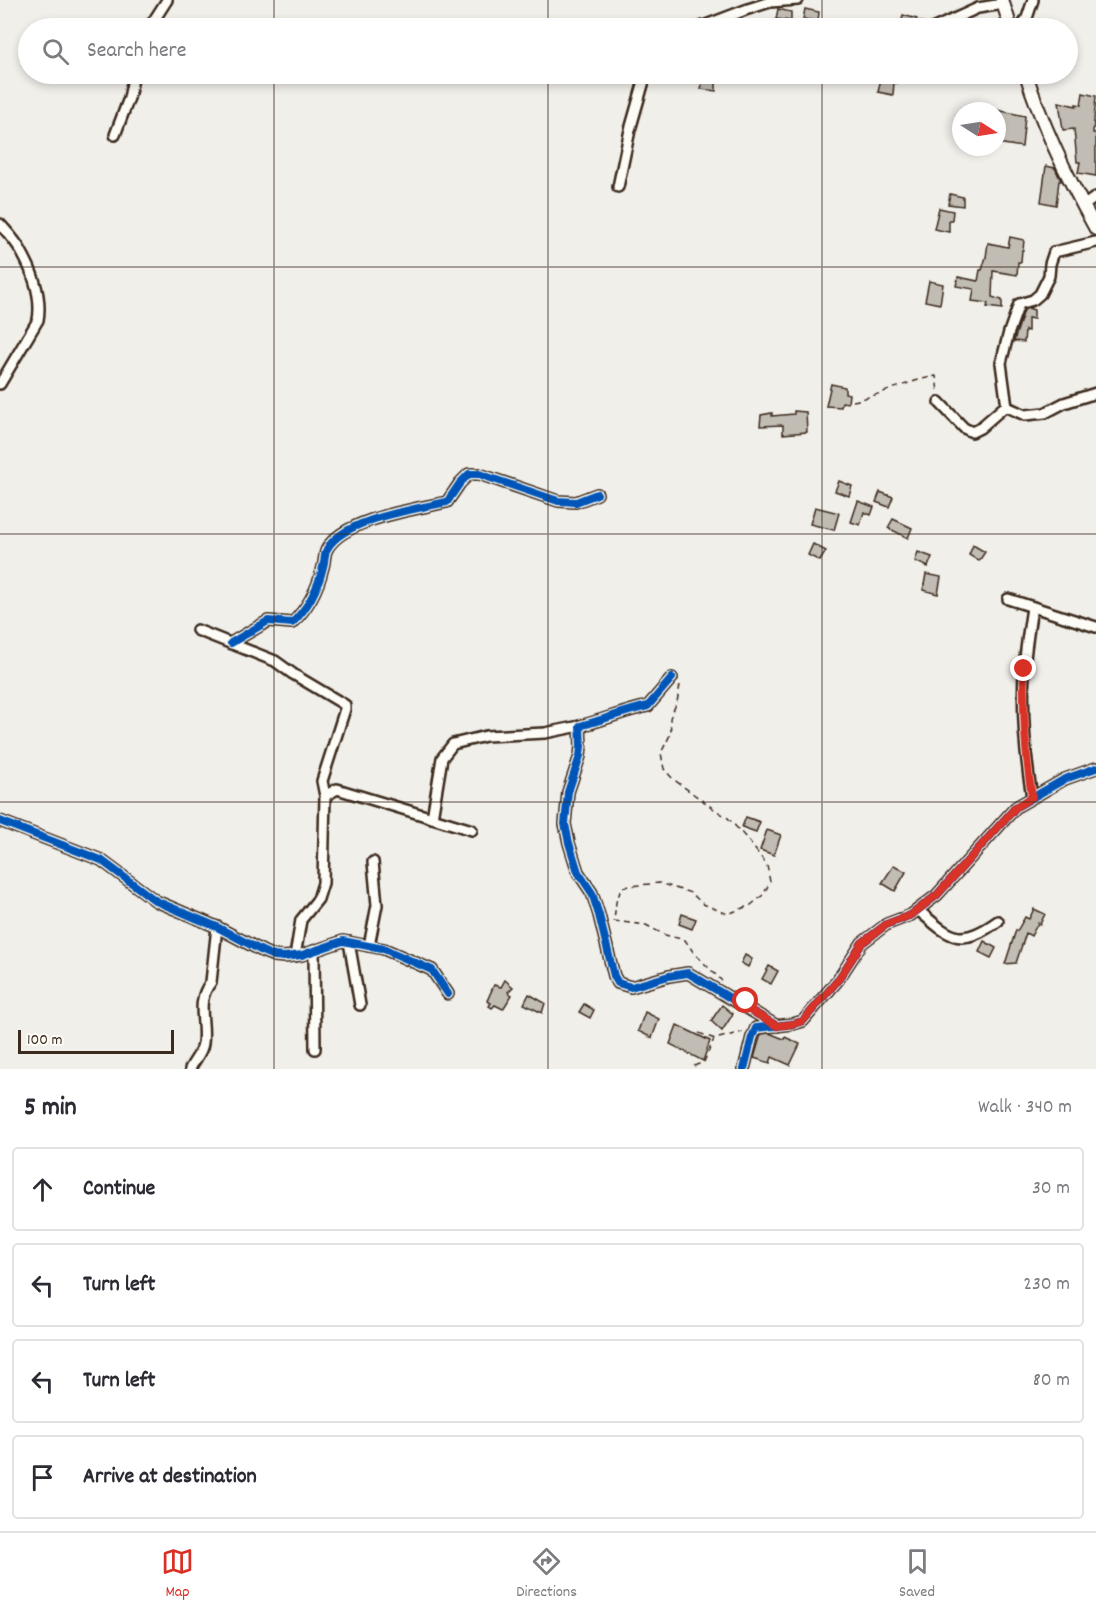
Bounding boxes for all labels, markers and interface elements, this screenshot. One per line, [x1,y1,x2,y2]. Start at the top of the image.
search box [18,18,1078,84]
icon: search [39,35,72,68]
text: Search here [87,36,186,67]
north arrow [952,102,1006,156]
route end [1010,655,1036,681]
route start [732,987,758,1013]
scale bar [18,1027,174,1054]
text: 100 m [27,1029,63,1052]
text: 5 min [24,1090,77,1127]
text: Walk · 340 m [978,1094,1072,1122]
icon: ahead [26,1173,59,1206]
text: Continue [83,1174,155,1205]
text: 30 m [1032,1175,1070,1203]
icon: left [26,1269,59,1302]
text: Turn left [83,1270,155,1301]
text: 230 m [1023,1271,1070,1299]
icon: left [26,1365,59,1398]
text: Turn left [83,1366,155,1397]
text: 80 m [1033,1367,1070,1395]
icon: arrive [26,1461,59,1494]
text: Arrive at destination [83,1462,257,1493]
tab: Map [161,1545,194,1604]
tab: Directions [516,1545,577,1604]
tab: Saved [899,1545,935,1604]

